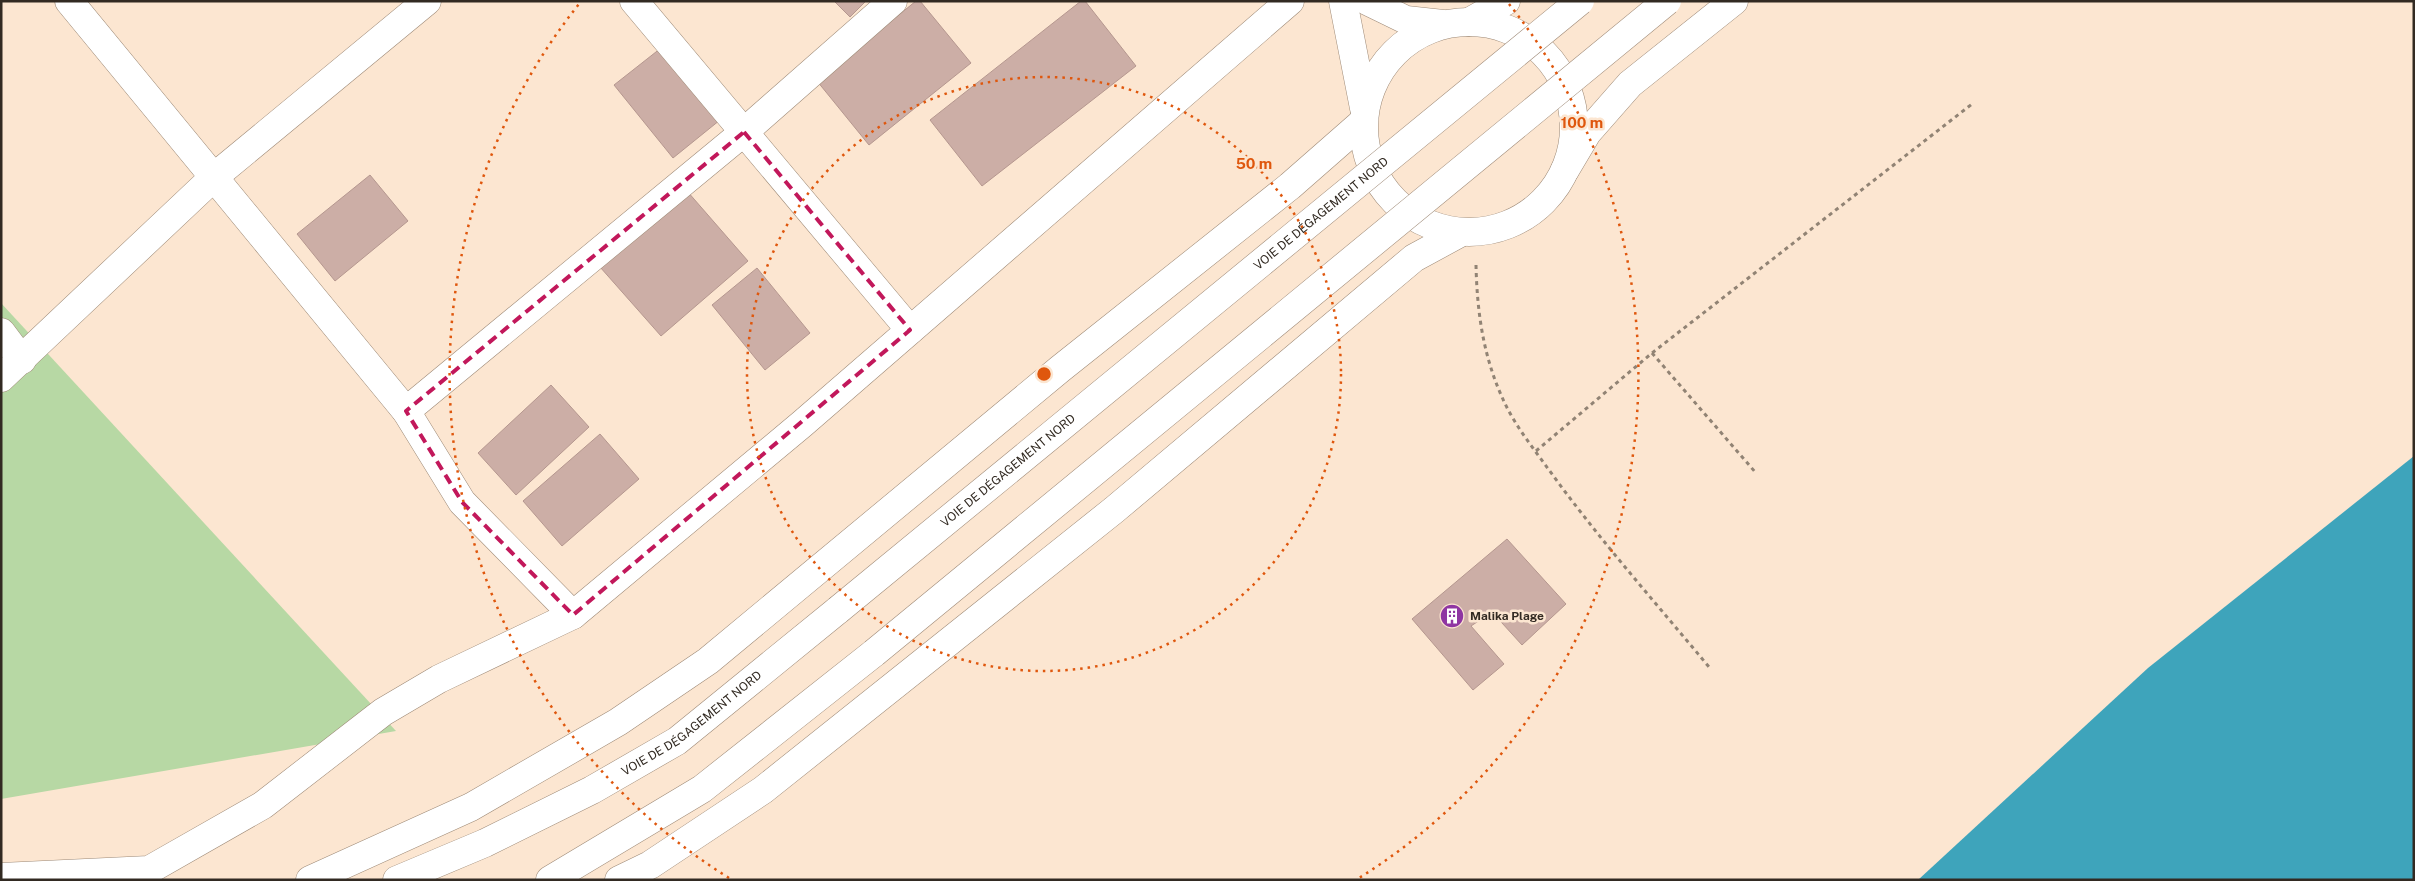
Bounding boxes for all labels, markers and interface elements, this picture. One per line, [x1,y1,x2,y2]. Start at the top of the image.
text: 100 m [1561,114,1603,131]
street label: VOIE DE DÉGAGEMENT NORD [1251,154,1391,273]
text: 50 m [1236,155,1272,172]
centre of rings [1035,365,1053,383]
street label: VOIE DE DÉGAGEMENT NORD [938,411,1078,530]
building icon: Malika Plage [1439,603,1465,629]
place label: Malika Plage [1470,609,1544,623]
street label: VOIE DE DÉGAGEMENT NORD [619,668,764,778]

